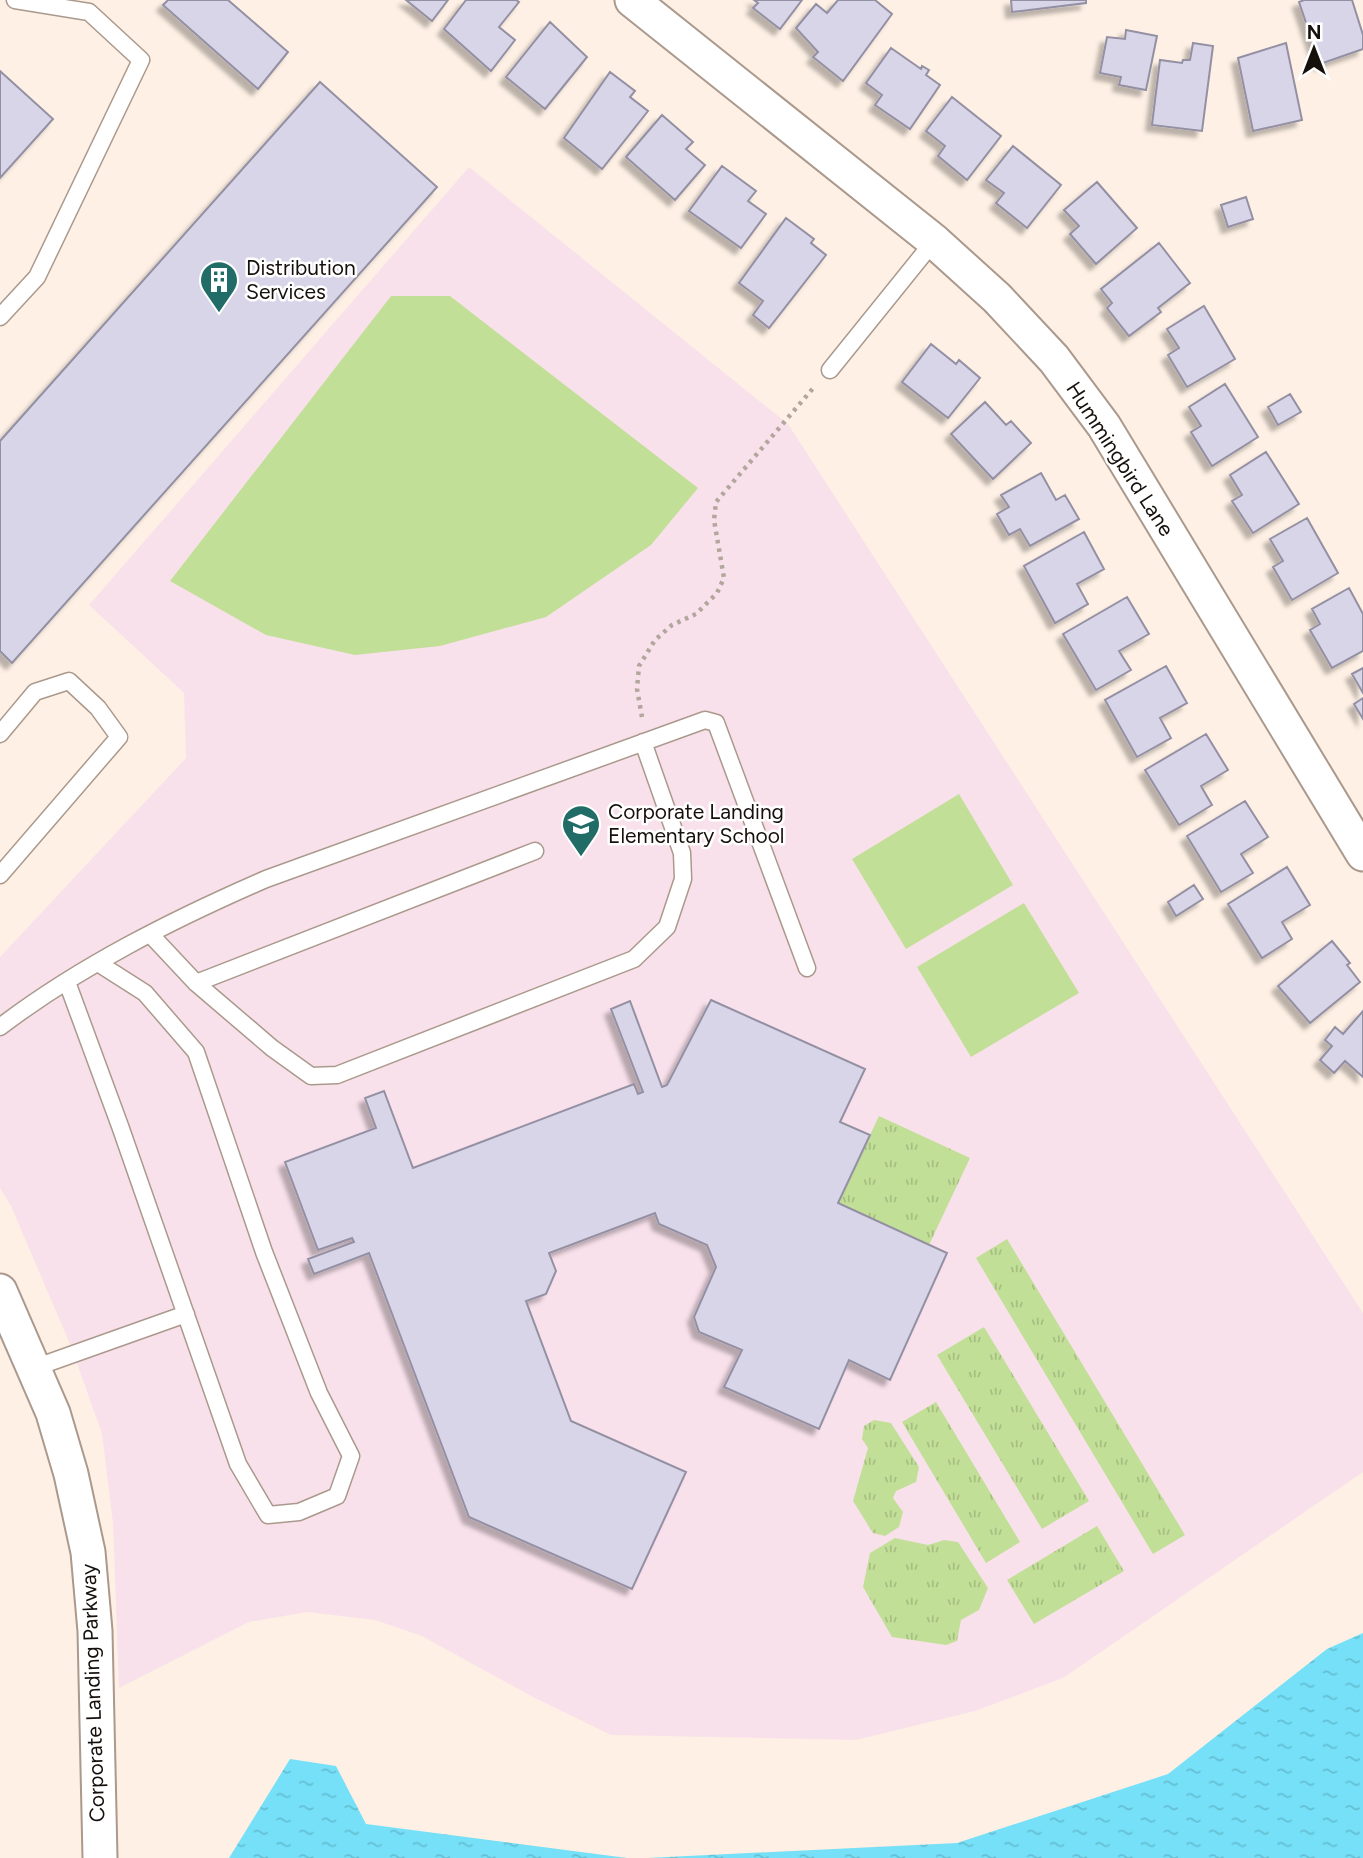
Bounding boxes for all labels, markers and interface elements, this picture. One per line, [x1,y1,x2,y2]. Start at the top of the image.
north arrow [1279,14,1349,84]
text: N [1307,21,1321,44]
place label: Distribution Services [246,255,356,304]
building icon: Distribution Services [198,259,240,314]
street label: Hummingbird Lane [1061,377,1180,540]
place label: Corporate Landing Elementary School [608,799,784,848]
school or university icon: Corporate Landing Elementary School [560,803,602,858]
street label: Corporate Landing Parkway [75,1563,110,1823]

